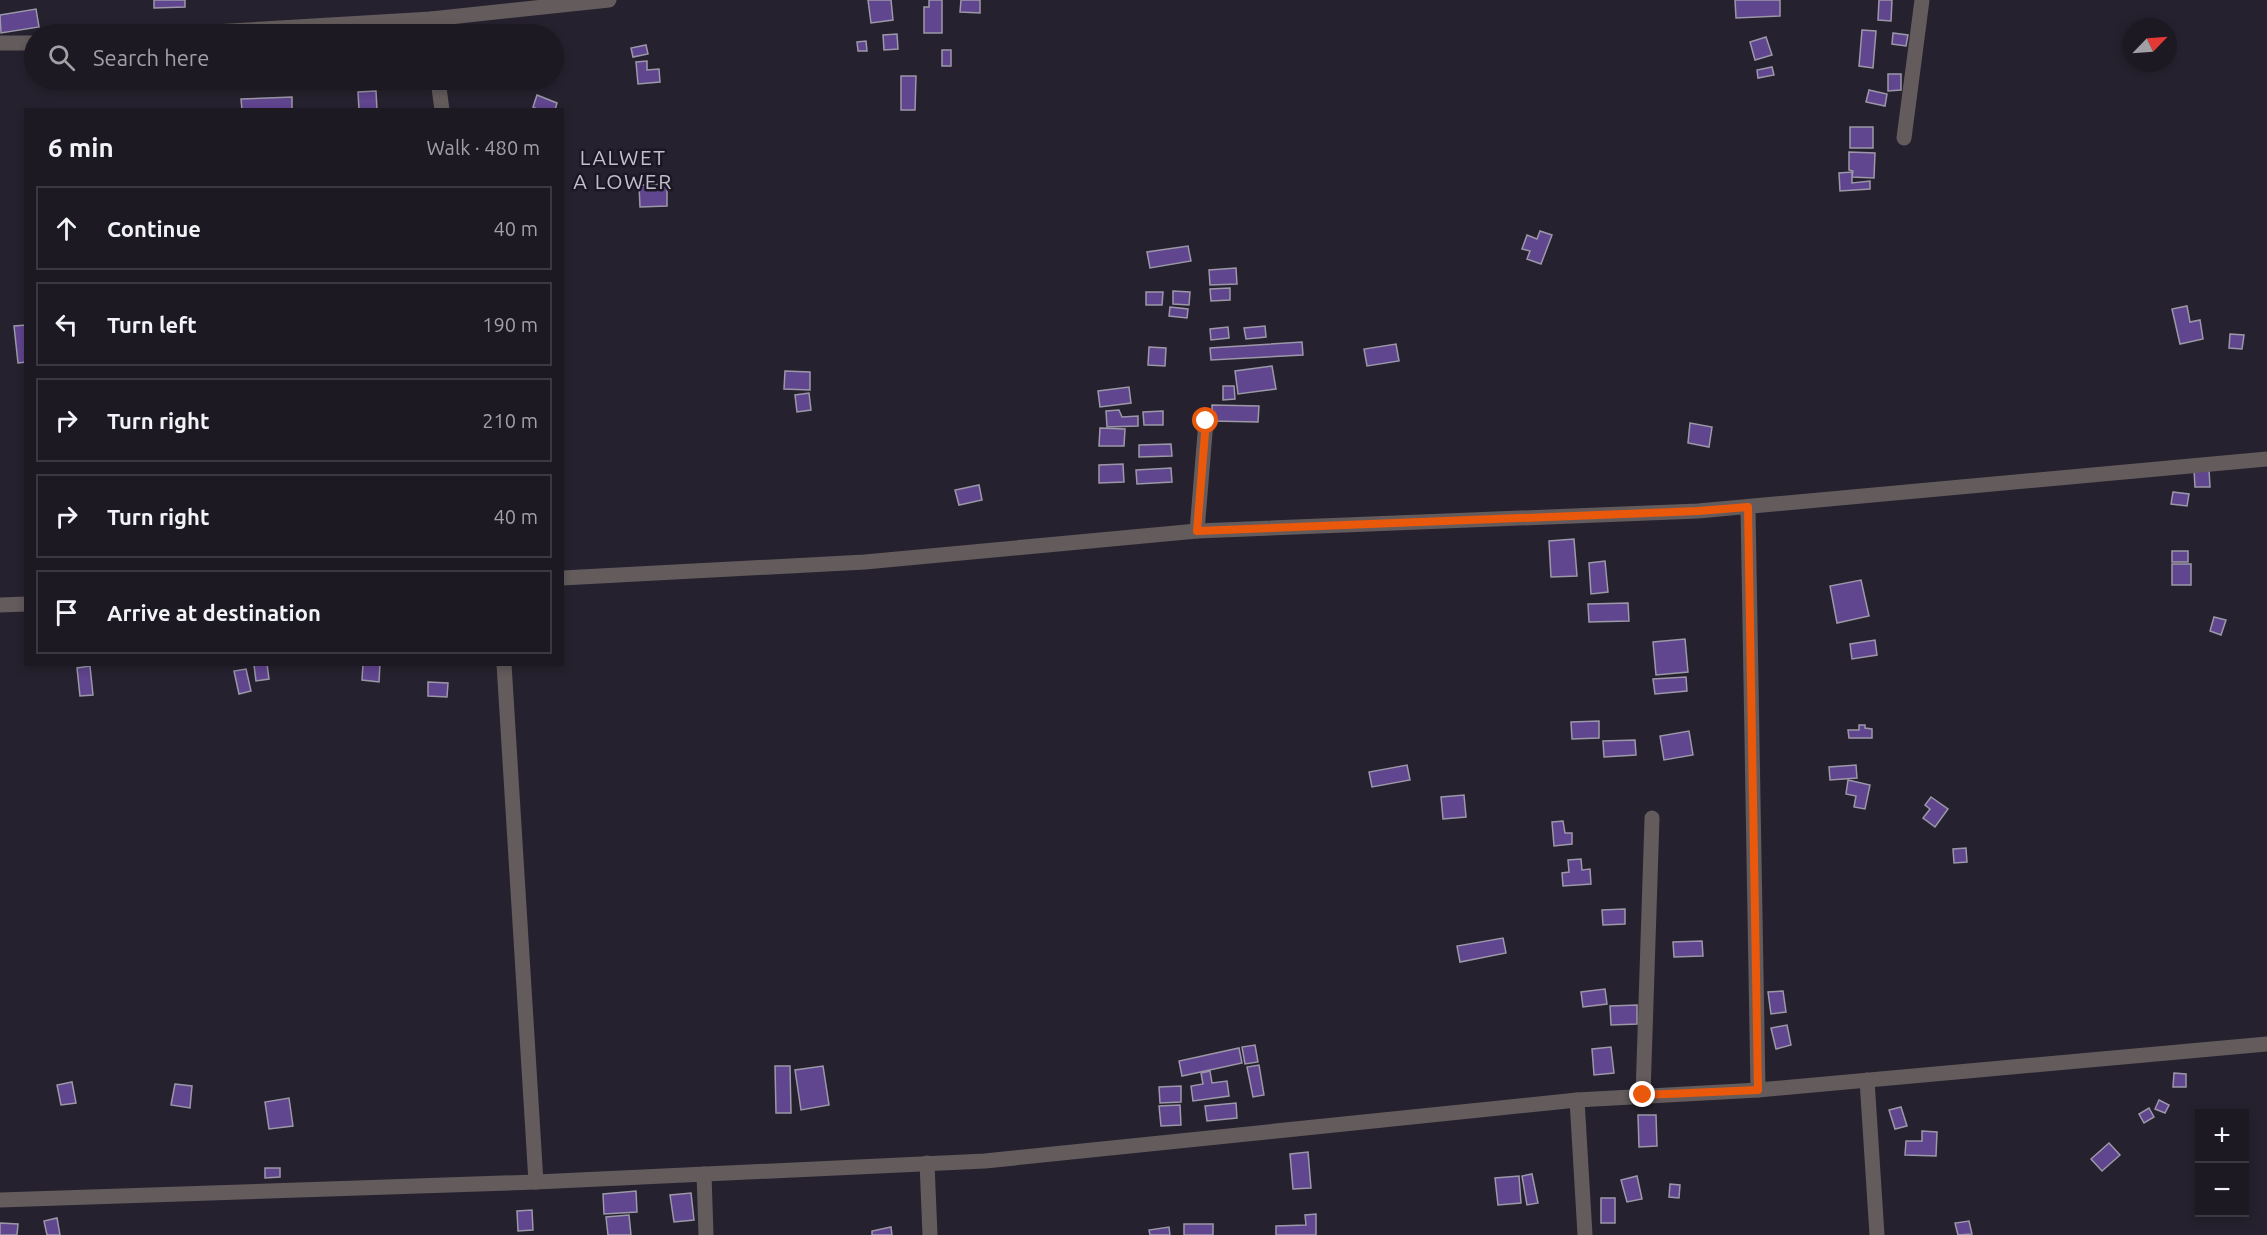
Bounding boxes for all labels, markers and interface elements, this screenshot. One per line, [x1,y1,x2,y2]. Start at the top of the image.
north arrow [2123,18,2177,72]
search box [24,24,564,90]
icon: search [45,41,78,74]
text: Search here [93,45,209,70]
text: 6 min [48,133,114,162]
text: Walk · 480 m [427,136,540,159]
district label: LALWET A LOWER [573,145,673,193]
icon: ahead [50,212,83,245]
text: Continue [107,216,201,241]
text: 40 m [494,217,538,240]
icon: left [50,308,83,341]
text: Turn left [107,312,197,337]
text: 190 m [482,313,538,336]
icon: right [50,404,83,437]
route start [1192,407,1218,433]
text: Turn right [107,408,209,433]
text: 210 m [482,409,538,432]
icon: right [50,500,83,533]
text: Turn right [107,504,209,529]
text: 40 m [494,505,538,528]
icon: arrive [50,596,83,629]
text: Arrive at destination [107,600,321,625]
route end [1629,1081,1655,1107]
map controls [2195,1109,2249,1217]
button: + [2195,1109,2249,1163]
button: − [2195,1163,2249,1217]

